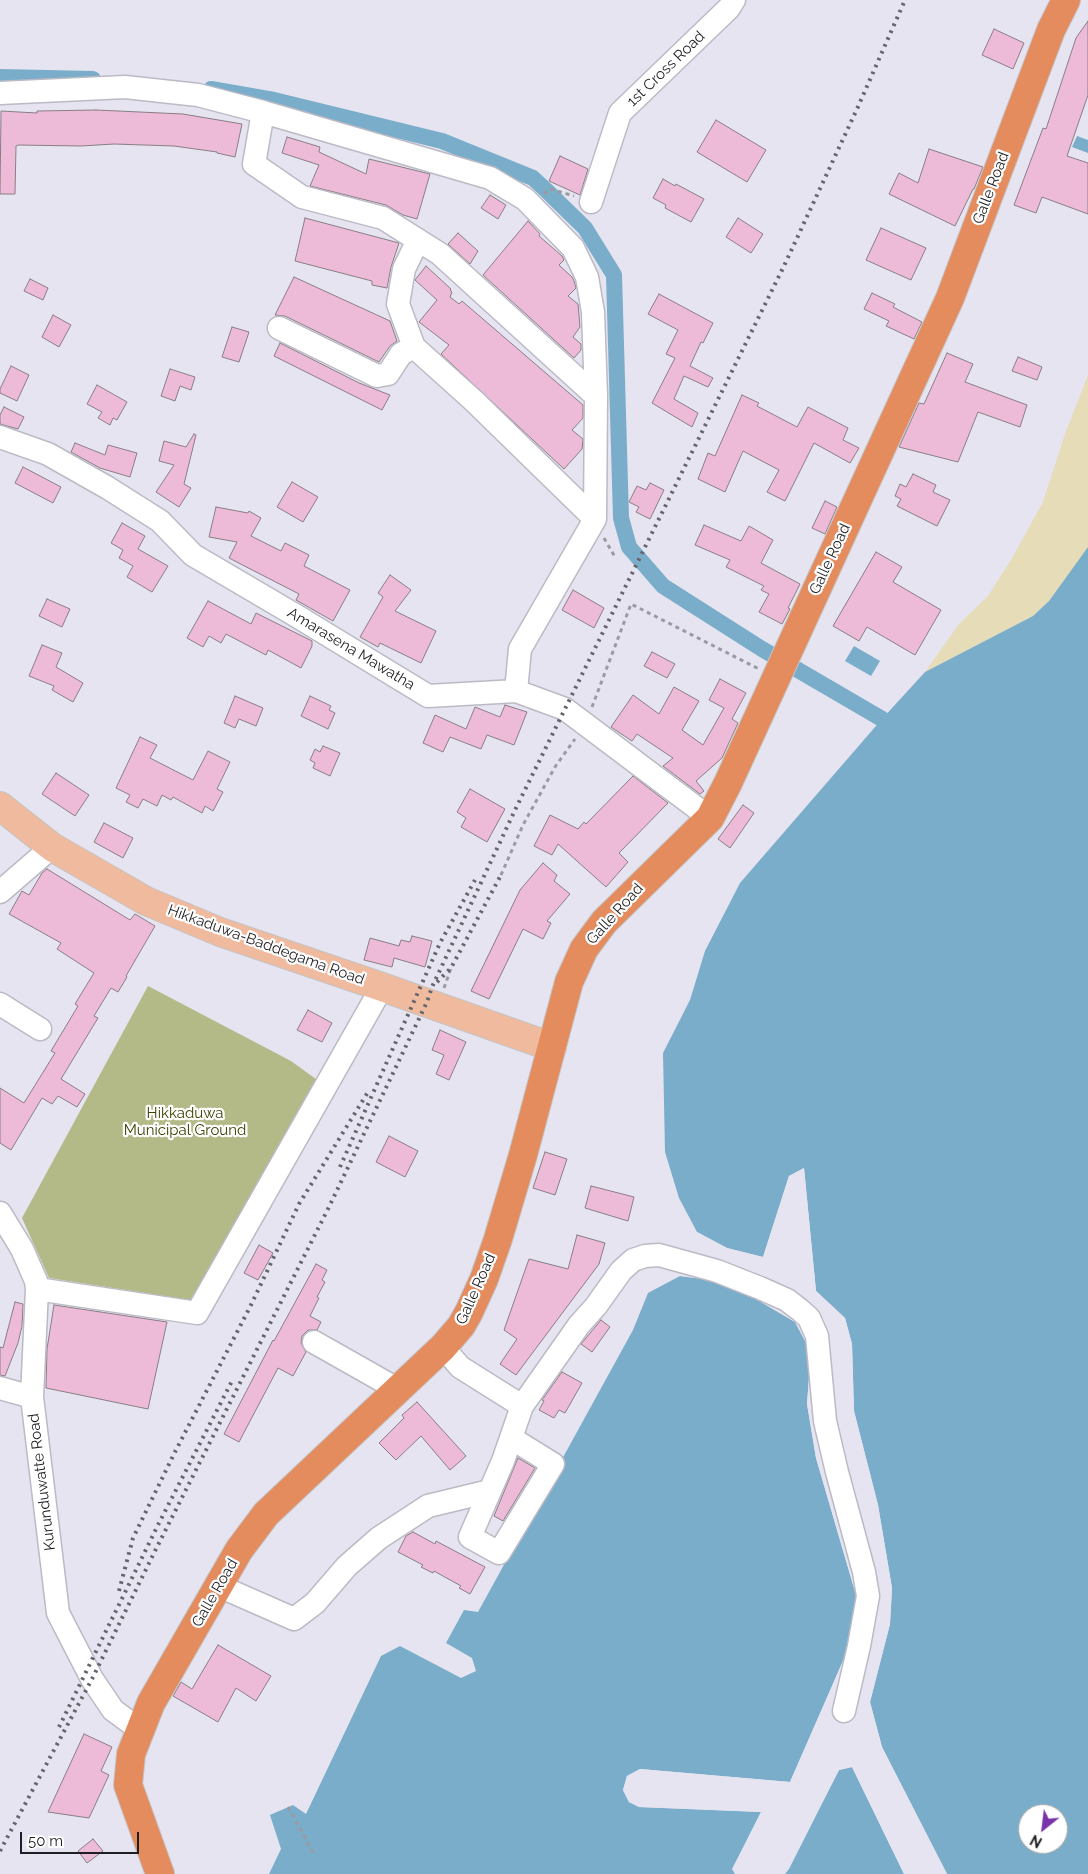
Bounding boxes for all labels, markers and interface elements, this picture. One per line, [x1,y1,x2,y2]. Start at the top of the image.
street label: 1st Cross Road [623,27,709,111]
street label: Galle Road [969,149,1013,227]
street label: Galle Road [806,521,854,597]
street label: Amarasena Mawatha [284,604,418,694]
street label: Galle Road [583,880,647,948]
street label: Hikkaduwa-Baddegama Road [165,901,367,989]
park label: Hikkaduwa Municipal Ground [124,1104,246,1139]
street label: Galle Road [452,1251,500,1327]
street label: Kurunduwatte Road [25,1412,59,1552]
street label: Galle Road [188,1556,242,1630]
north arrow [1018,1804,1068,1854]
scale bar [22,1822,141,1854]
text: 50 m [28,1832,63,1850]
text: N [1028,1832,1045,1851]

